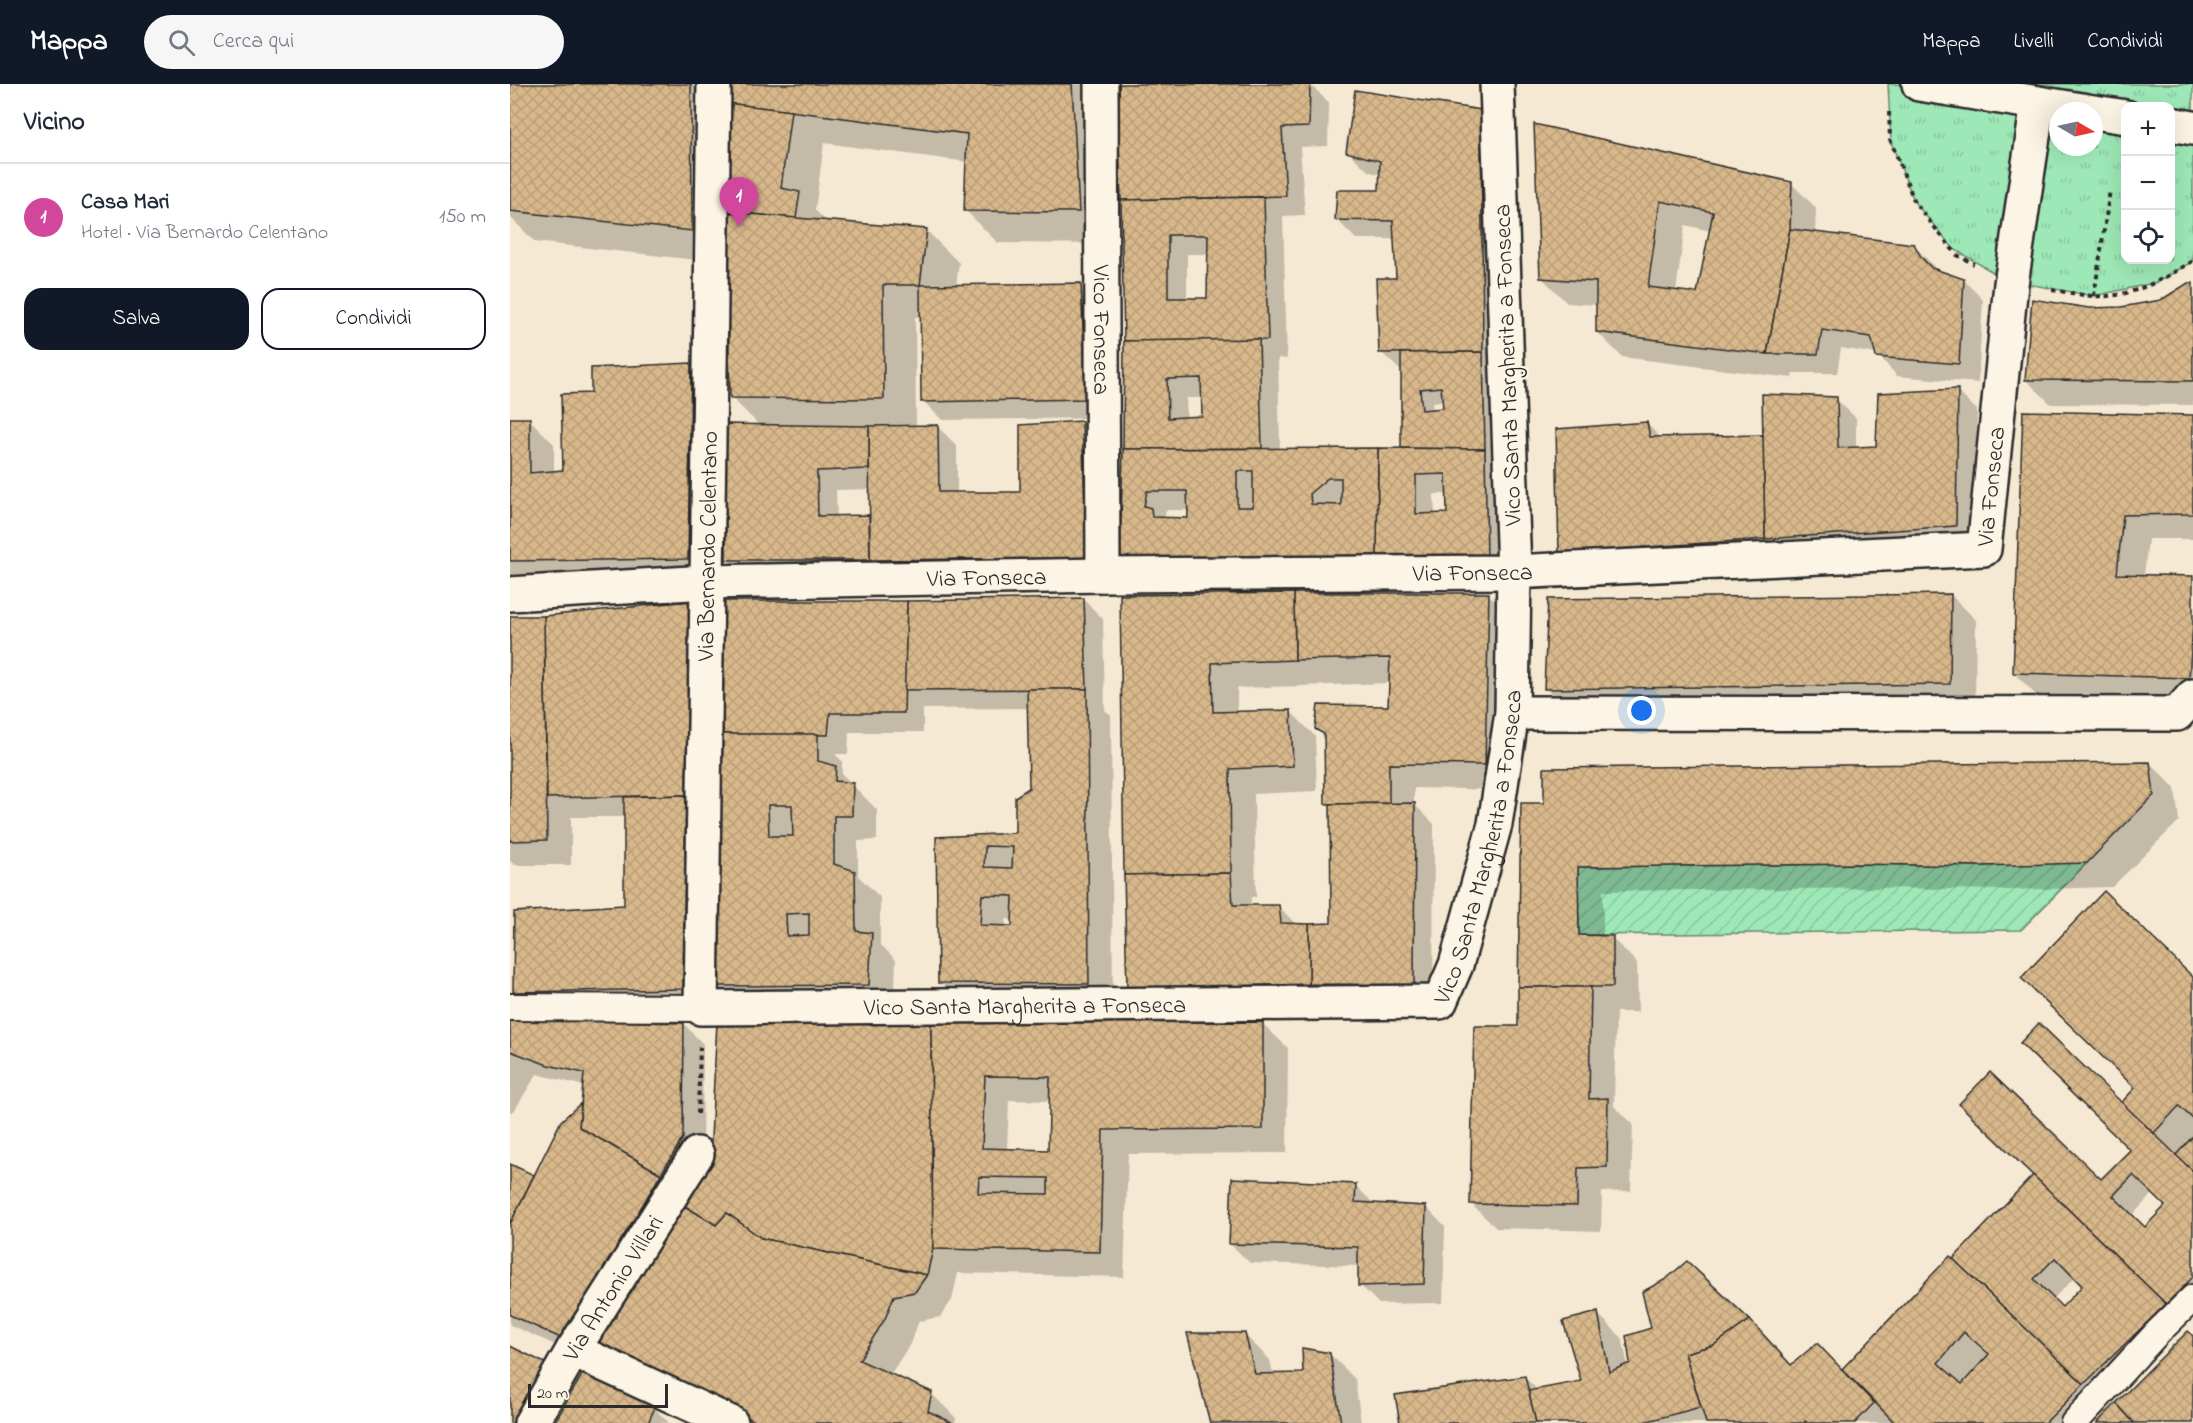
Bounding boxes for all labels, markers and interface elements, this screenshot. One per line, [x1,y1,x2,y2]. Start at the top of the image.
search box [144,15,564,69]
text: Mappa [30,22,108,63]
icon: search [165,26,198,59]
text: Cerca qui [213,26,294,58]
text: Mappa [1922,27,1981,57]
text: Livelli [2014,27,2054,57]
text: Condividi [2087,27,2163,57]
north arrow [2049,102,2103,156]
map controls [2121,102,2175,264]
button: + [2121,102,2175,156]
text: Vicino [24,104,85,142]
button: − [2121,156,2175,210]
pin: 1 [720,178,758,227]
text: Casa Mari [81,187,170,219]
text: 1 [40,203,47,232]
text: 150 m [439,203,486,232]
street label: Vico Santa Margherita a Fonseca [1486,203,1533,528]
button: locate [2121,210,2175,264]
text: Hotel · Via Bernardo Celentano [81,219,328,248]
street label: Vico Fonseca [1082,264,1117,395]
button: Salva [24,288,249,350]
button: Condividi [261,288,486,350]
street label: Via Fonseca [1969,425,2016,549]
street label: Via Bernardo Celentano [690,431,729,662]
street label: Via Fonseca [1411,556,1534,593]
street label: Via Fonseca [925,561,1047,598]
street label: Vico Santa Margherita a Fonseca [1426,690,1532,1011]
your location [1627,696,1656,725]
street label: Vico Santa Margherita a Fonseca [863,989,1186,1027]
street label: Via Antonio Villari [555,1209,674,1369]
scale bar [528,1381,668,1408]
text: 20 m [537,1382,568,1406]

